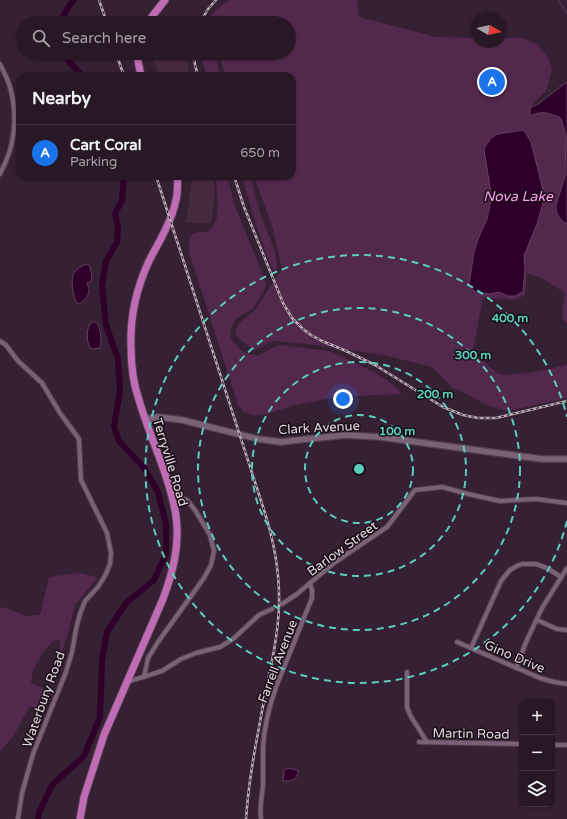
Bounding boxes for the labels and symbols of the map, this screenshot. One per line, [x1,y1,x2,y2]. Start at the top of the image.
north arrow [471,12,507,48]
pin: A [479,67,505,97]
water label: Nova Lake [483,188,554,205]
text: 400 m [492,311,528,325]
text: 300 m [455,348,491,362]
text: 200 m [417,387,453,401]
your location [333,389,353,409]
street label: Terryville Road [149,416,191,508]
street label: Clark Avenue [278,418,360,438]
text: 100 m [379,424,415,438]
centre of rings [352,462,366,476]
street label: Barlow Street [304,518,381,580]
street label: Farrell Avenue [255,618,301,705]
street label: Gino Drive [482,637,547,677]
street label: Waterbury Road [19,649,69,750]
street label: Martin Road [432,725,510,743]

